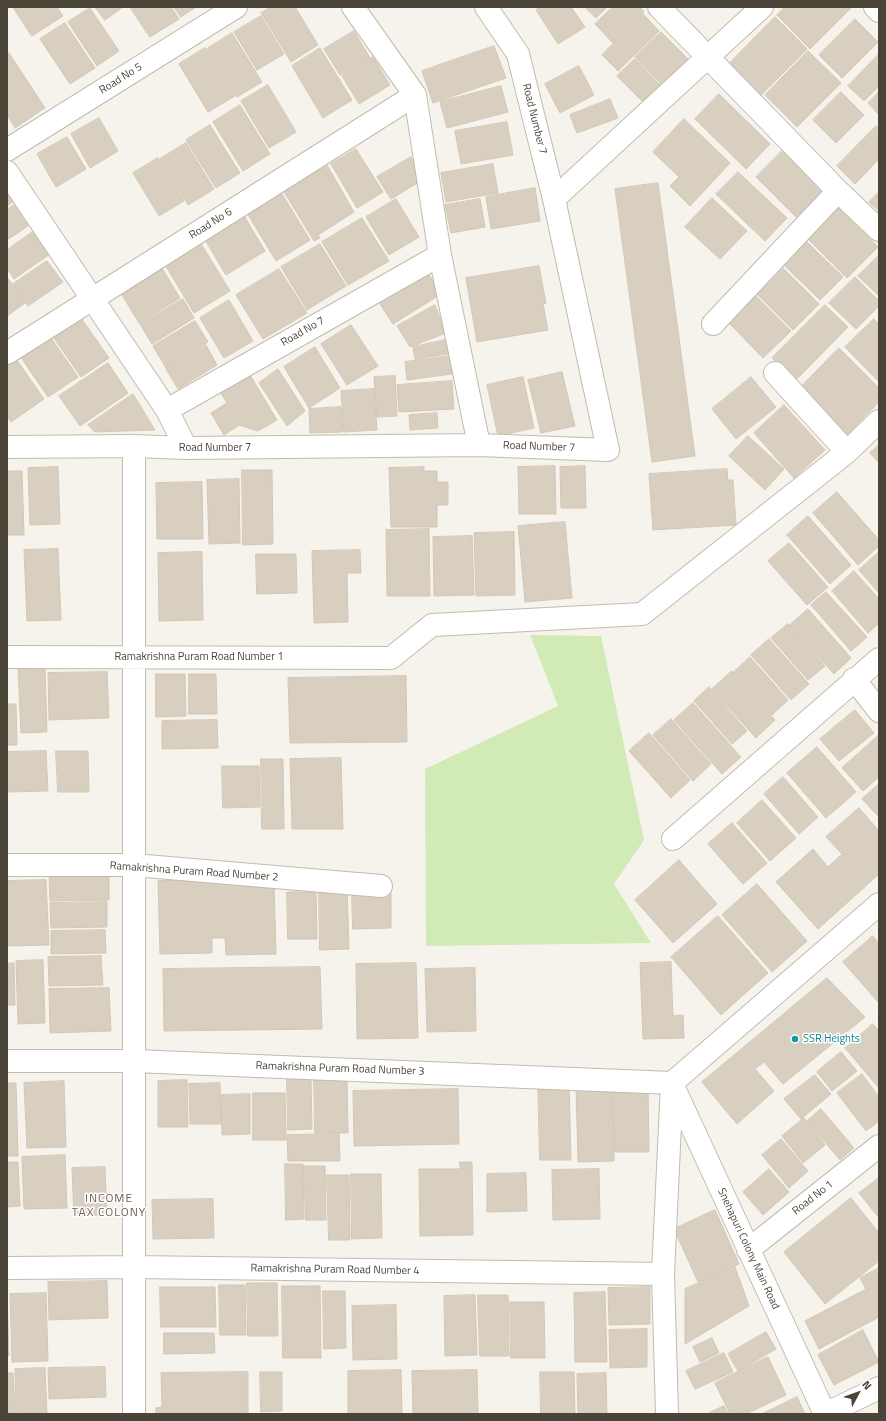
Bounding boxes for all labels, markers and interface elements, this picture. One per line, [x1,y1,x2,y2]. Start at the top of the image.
street label: Road No 5 [97,61,145,97]
street label: Road Number 7 [519,82,549,156]
street label: Road No 6 [187,206,235,242]
street label: Road No 7 [279,314,327,350]
street label: Road Number 7 [503,439,575,455]
street label: Road Number 7 [179,441,251,455]
street label: Ramakrishna Puram Road Number 1 [114,650,284,664]
street label: Ramakrishna Puram Road Number 2 [109,860,279,884]
place label: SSR Heights [803,1032,860,1046]
marker: SSR Heights [790,1034,800,1044]
street label: Ramakrishna Puram Road Number 3 [255,1059,425,1079]
street label: Road No 1 [790,1178,836,1218]
street label: Snehapuri Colony Main Road [714,1186,782,1312]
district label: INCOME TAX COLONY [72,1192,146,1220]
street label: Ramakrishna Puram Road Number 4 [250,1262,420,1278]
north arrow [838,1373,878,1413]
text: N [859,1377,876,1393]

